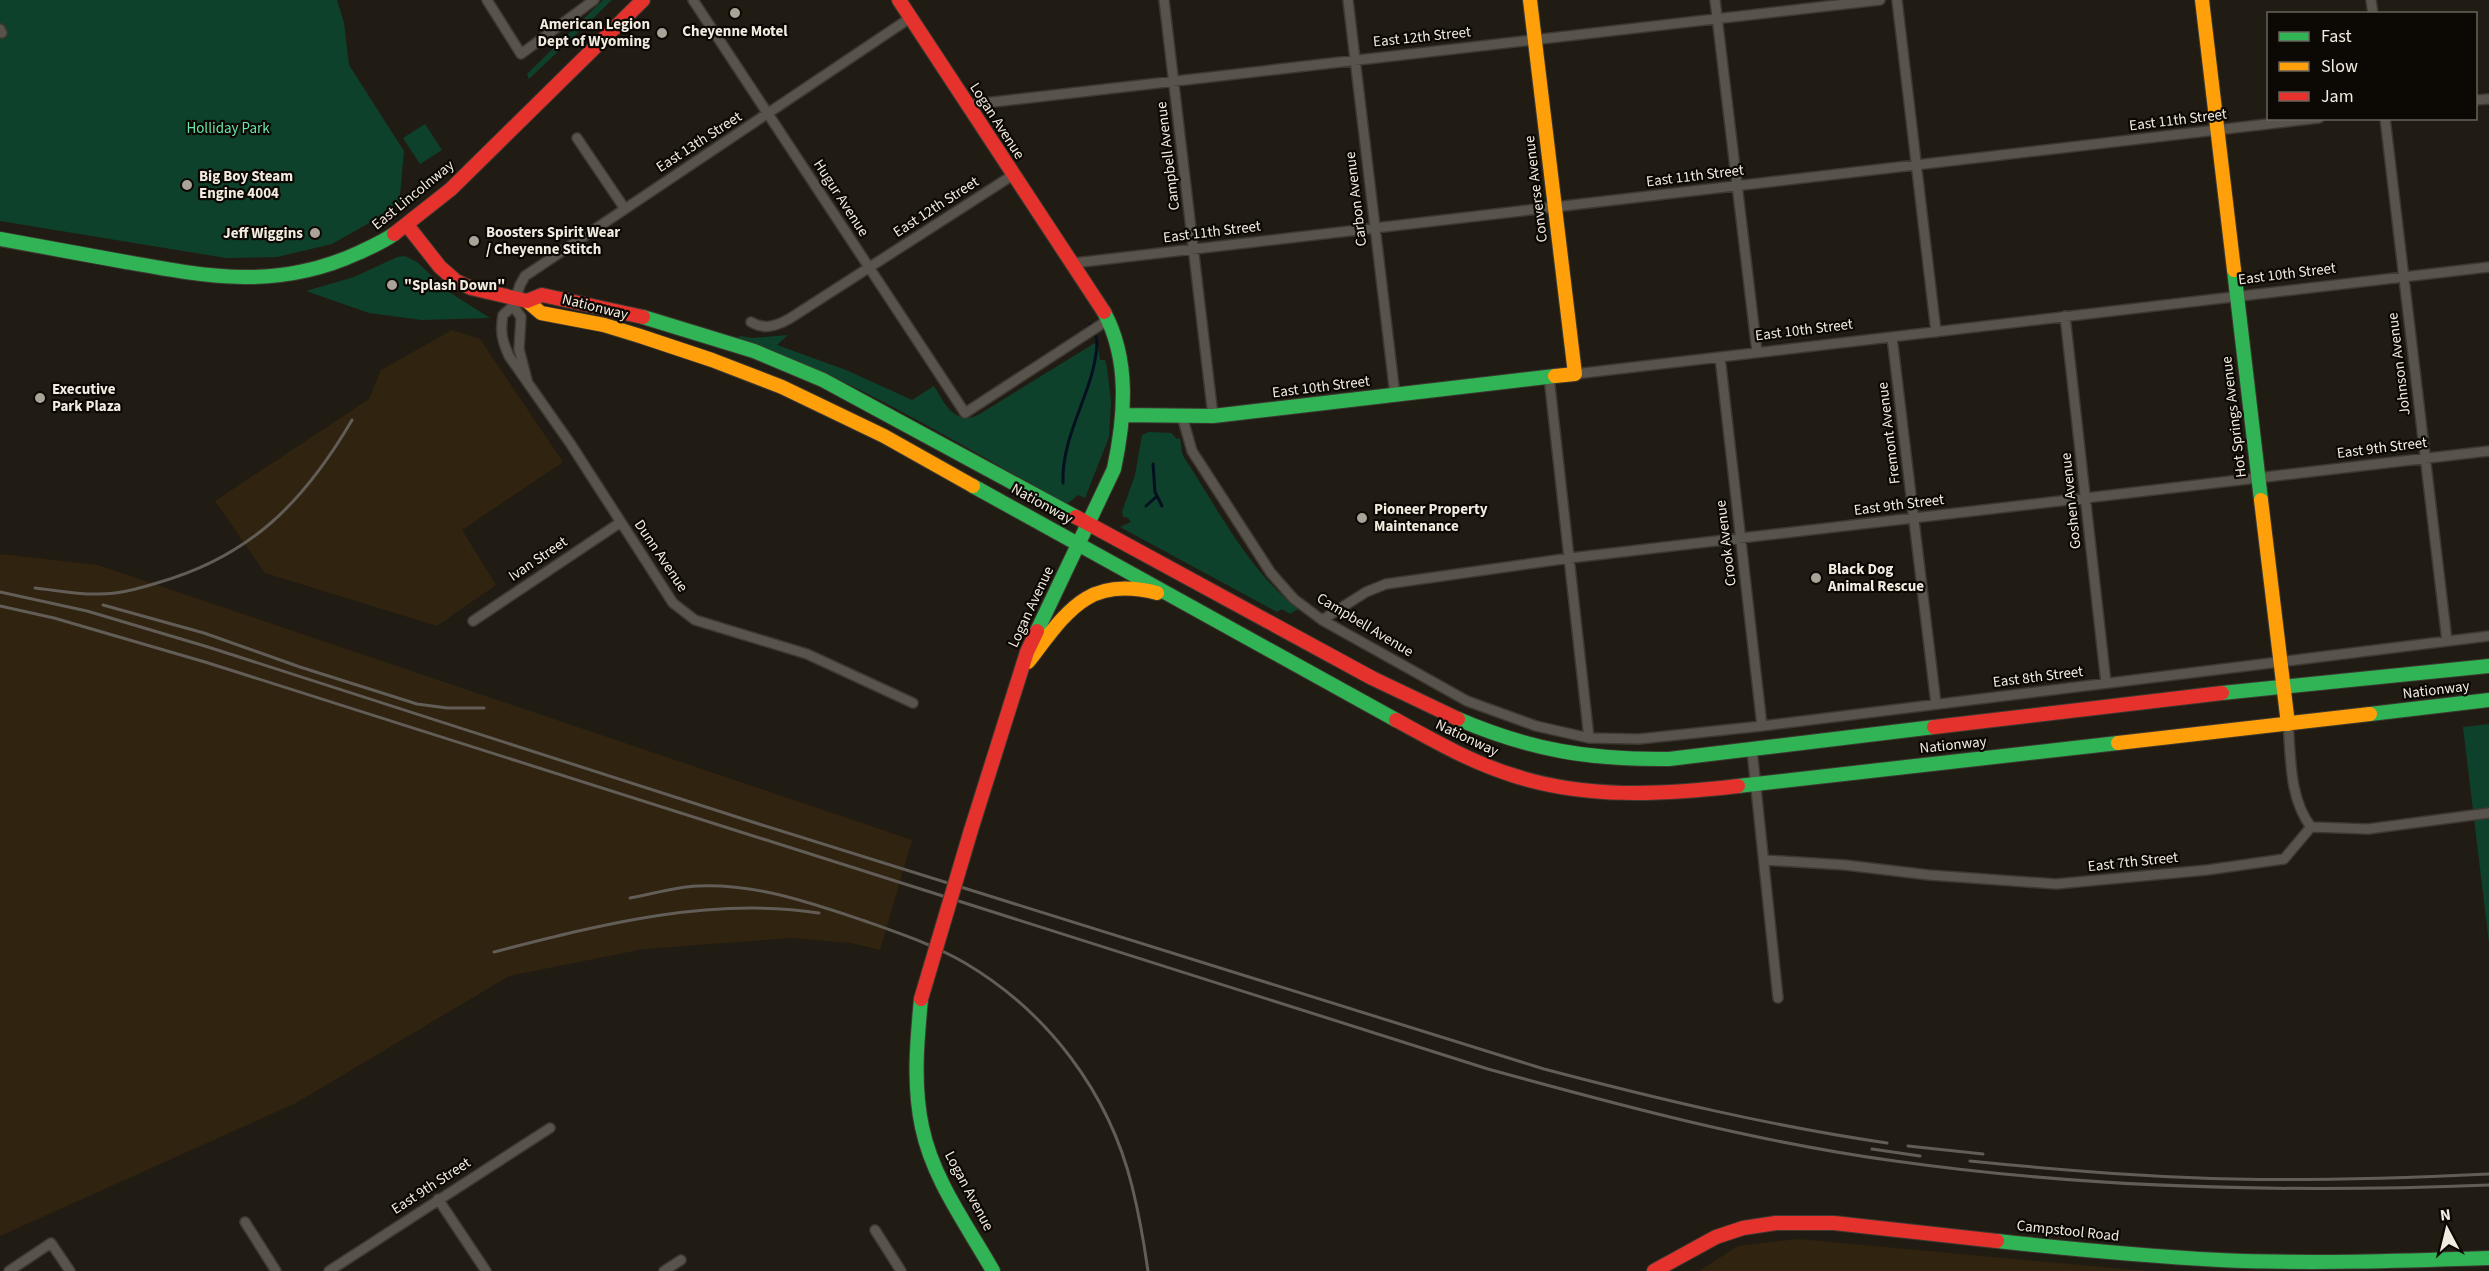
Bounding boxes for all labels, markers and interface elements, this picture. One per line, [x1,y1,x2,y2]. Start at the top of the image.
marker: Cheyenne Motel [728,6,742,20]
legend [2267,12,2477,120]
place label: American Legion Dept of Wyoming [538,14,650,52]
place label: Cheyenne Motel [682,21,788,42]
street label: East 12th Street [1372,21,1472,53]
text: Fast [2321,24,2352,49]
marker: American Legion Dept of Wyoming [655,26,669,40]
text: Slow [2321,54,2358,79]
street label: Logan Avenue [964,79,1030,163]
text: Jam [2321,84,2354,109]
street label: Campbell Avenue [1151,100,1185,212]
street label: East 11th Street [2128,104,2228,136]
street label: East 13th Street [652,106,746,178]
park label: Holliday Park [186,118,270,139]
street label: Converse Avenue [1519,134,1553,244]
street label: Carbon Avenue [1340,150,1372,248]
street label: East Lincolnway [367,155,459,235]
street label: Hugur Avenue [808,155,874,241]
street label: East 11th Street [1645,160,1745,192]
place label: Big Boy Steam Engine 4004 [199,166,293,204]
street label: East 12th Street [889,171,983,243]
marker: Big Boy Steam Engine 4004 [180,178,194,192]
street label: East 11th Street [1162,216,1262,248]
place label: Boosters Spirit Wear / Cheyenne Stitch [486,222,620,260]
place label: Jeff Wiggins [223,223,303,244]
marker: Jeff Wiggins [308,226,322,240]
marker: Boosters Spirit Wear / Cheyenne Stitch [467,234,481,248]
street label: East 10th Street [2237,258,2337,290]
place label: "Splash Down" [404,275,505,296]
marker: "Splash Down" [385,278,399,292]
street label: Nationway [560,289,630,325]
street label: Johnson Avenue [2382,311,2416,417]
street label: East 10th Street [1754,314,1854,346]
street label: Hot Springs Avenue [2216,355,2252,479]
street label: East 10th Street [1271,371,1371,403]
place label: Executive Park Plaza [52,379,121,417]
street label: Fremont Avenue [1872,381,1906,485]
marker: Executive Park Plaza [33,391,47,405]
street label: East 9th Street [2336,432,2428,464]
street label: Goshen Avenue [2056,452,2086,550]
street label: Nationway [1007,478,1077,530]
street label: East 9th Street [1853,489,1945,521]
place label: Pioneer Property Maintenance [1374,499,1488,537]
street label: Crook Avenue [1710,499,1742,587]
marker: Pioneer Property Maintenance [1355,511,1369,525]
street label: Dunn Avenue [629,516,693,596]
street label: Ivan Street [504,532,572,586]
place label: Black Dog Animal Rescue [1827,559,1924,597]
street label: Logan Avenue [1003,563,1059,651]
marker: Black Dog Animal Rescue [1809,571,1823,585]
street label: Campbell Avenue [1313,588,1417,662]
street label: East 8th Street [1992,661,2084,693]
street label: Nationway [2401,675,2471,705]
street label: Nationway [1432,714,1502,762]
street label: Nationway [1918,731,1988,759]
street label: East 7th Street [2087,847,2179,877]
street label: Logan Avenue [939,1147,999,1235]
street label: East 9th Street [387,1152,475,1220]
north arrow [2417,1199,2477,1259]
text: N [2439,1204,2452,1227]
street label: Campstool Road [2016,1215,2120,1247]

